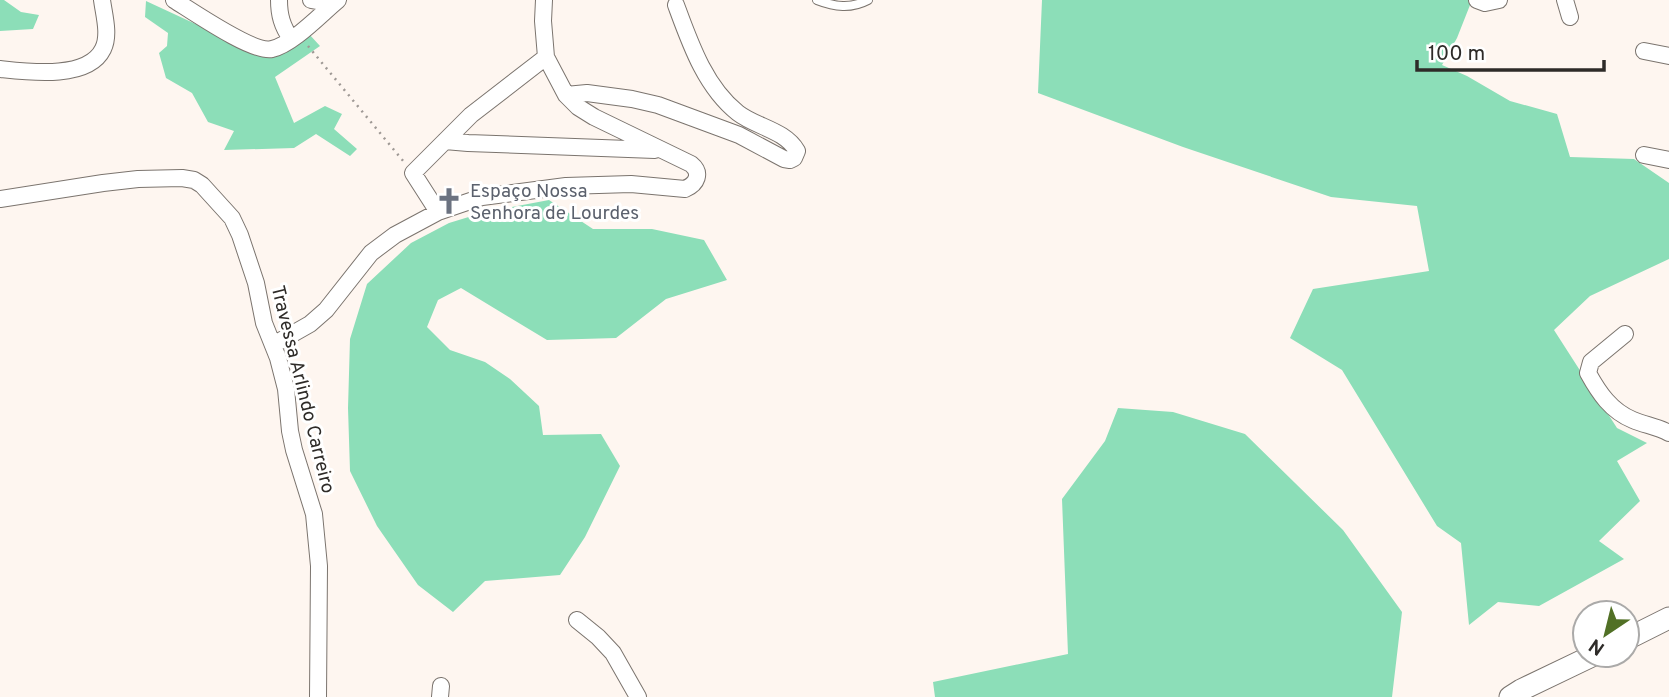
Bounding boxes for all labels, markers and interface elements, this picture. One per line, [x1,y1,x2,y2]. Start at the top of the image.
scale bar [1417,28,1604,72]
text: 100 m [1428,41,1485,68]
place label: Espaço Nossa Senhora de Lourdes [470,180,639,226]
church icon: Espaço Nossa Senhora de Lourdes [434,186,464,216]
street label: Travessa Arlindo Carreiro [265,283,340,496]
north arrow [1571,599,1641,669]
text: N [1585,633,1610,660]

